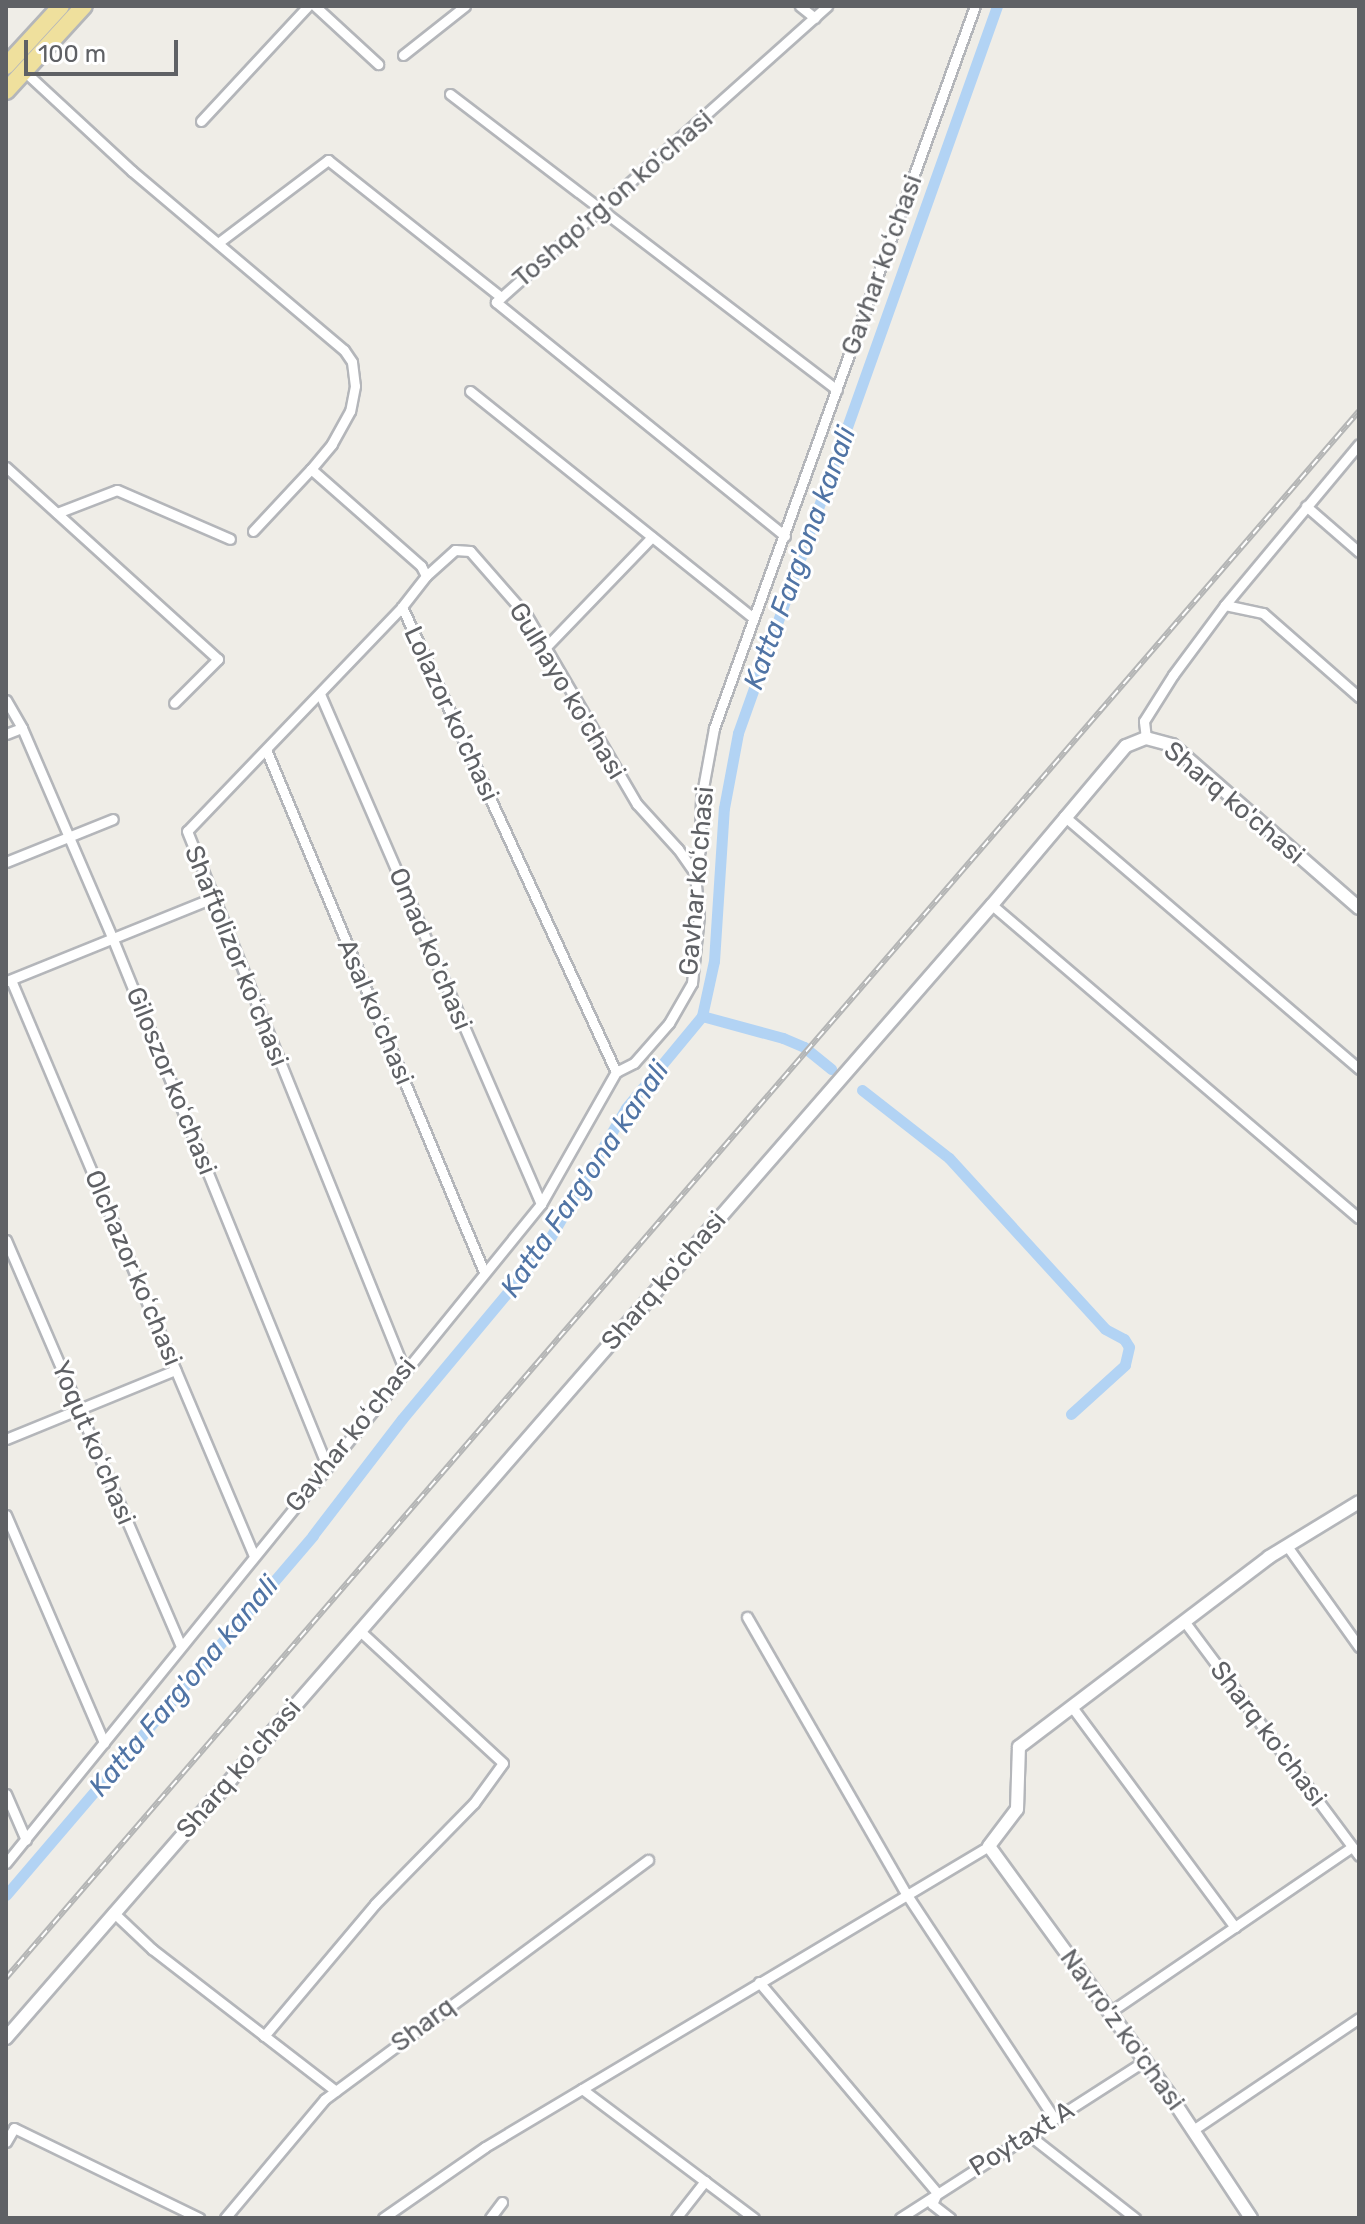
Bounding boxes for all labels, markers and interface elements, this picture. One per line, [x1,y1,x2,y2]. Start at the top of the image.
scale bar [28,24,182,74]
text: 100 m [38,40,106,68]
street label: Toshqo'rg'on ko'chasi [507,104,719,294]
street label: Gavhar koʻchasi [835,170,929,360]
water label: Katta Farg'ona kanali [737,422,863,694]
street label: Gulhayo ko'chasi [502,597,632,785]
street label: Lolazor ko'chasi [397,621,505,807]
street label: Sharq ko'chasi [1157,735,1311,871]
street label: Gavhar koʻchasi [673,785,721,977]
street label: Shaftolizor koʻchasi [177,841,295,1071]
street label: Omad ko'chasi [382,863,478,1035]
street label: Asal koʻchasi [330,934,420,1090]
street label: Giloszor koʻchasi [119,982,223,1180]
water label: Katta Farg'ona kanali [494,1055,676,1303]
street label: Olchazor koʻchasi [78,1165,188,1371]
street label: Sharq ko'chasi [595,1205,733,1357]
street label: Gavhar koʻchasi [279,1351,423,1519]
street label: Yoqut koʻchasi [44,1356,142,1530]
water label: Katta Farg'ona kanali [82,1569,286,1803]
street label: Sharq ko'chasi [1203,1655,1333,1813]
street label: Sharq ko'chasi [170,1693,308,1845]
street label: Navro'z ko'chasi [1053,1943,1191,2117]
street label: Sharq [385,1991,461,2059]
street label: Poytaxt A [964,2095,1080,2183]

